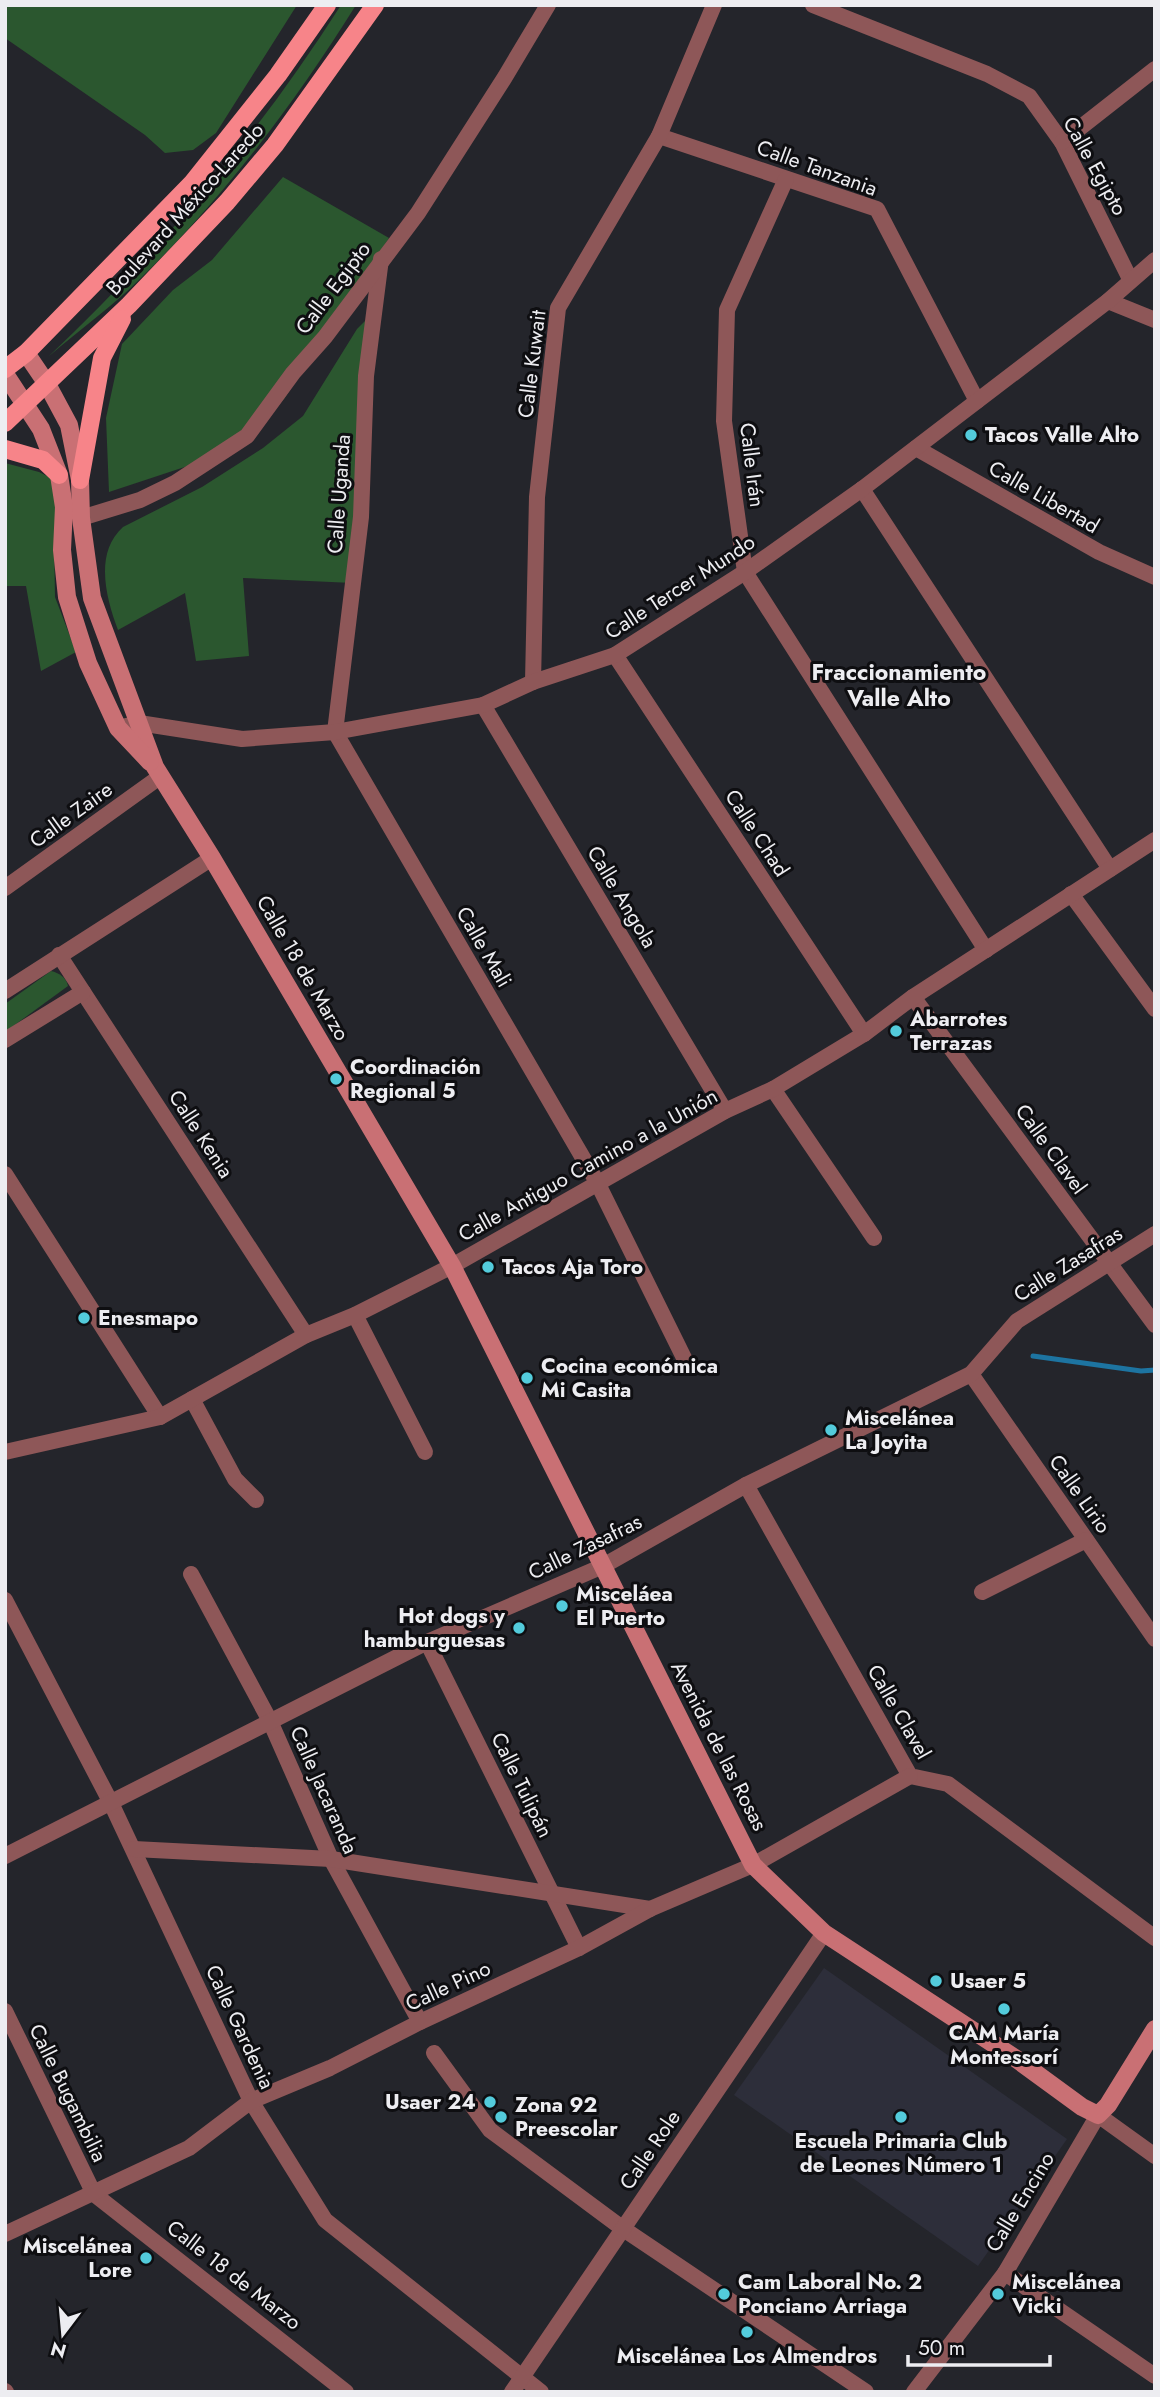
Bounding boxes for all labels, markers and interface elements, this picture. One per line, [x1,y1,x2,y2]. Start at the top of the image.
street label: Calle Egipto [1056,111,1134,221]
street label: Boulevard México-Laredo [99,116,271,302]
street label: Calle Tanzania [752,132,882,204]
street label: Calle Egipto [288,236,378,340]
street label: Calle Kuwait [511,308,553,420]
place label: Tacos Valle Alto [985,420,1139,450]
street label: Calle Irán [732,421,772,509]
marker: Tacos Valle Alto [963,427,979,443]
street label: Calle Uganda [320,433,358,555]
street label: Calle Libertad [983,453,1105,541]
street label: Calle Tercer Mundo [599,527,761,647]
district label: Fraccionamiento Valle Alto [812,655,986,715]
street label: Calle Zaire [23,775,119,855]
street label: Calle Chad [718,783,796,883]
street label: Calle Angola [580,840,664,954]
street label: Calle 18 de Marzo [249,890,357,1046]
street label: Calle Mali [449,901,519,993]
place label: Abarrotes Terrazas [909,1004,1008,1058]
marker: Abarrotes Terrazas [888,1023,904,1039]
place label: Coordinación Regional 5 [350,1052,481,1106]
marker: Coordinación Regional 5 [328,1071,344,1087]
street label: Calle Antiguo Camino a la Unión [453,1081,723,1249]
street label: Calle Kenia [161,1084,241,1184]
street label: Calle Clavel [1008,1098,1094,1200]
street label: Calle Zasafras [1008,1219,1128,1309]
place label: Tacos Aja Toro [502,1252,643,1282]
marker: Tacos Aja Toro [480,1259,496,1275]
place label: Enesmapo [98,1303,198,1333]
marker: Enesmapo [76,1310,92,1326]
place label: Cocina económica Mi Casita [541,1351,718,1405]
marker: Cocina económica Mi Casita [519,1370,535,1386]
place label: Miscelánea La Joyita [845,1403,954,1457]
marker: Miscelánea La Joyita [823,1422,839,1438]
street label: Calle Lirio [1042,1448,1118,1540]
street label: Calle Zasafras [523,1507,647,1587]
place label: Misceláea El Puerto [576,1579,673,1633]
marker: Misceláea El Puerto [554,1598,570,1614]
place label: Hot dogs y hamburguesas [364,1601,506,1655]
marker: Hot dogs y hamburguesas [511,1620,527,1636]
street label: Avenida de las Rosas [663,1656,775,1836]
street label: Calle Clavel [860,1659,938,1765]
street label: Calle Jacaranda [282,1721,366,1859]
street label: Calle Tulipán [484,1727,560,1843]
street label: Calle Pino [401,1953,495,2019]
street label: Calle Gardenia [198,1960,282,2094]
place label: Usaer 5 [950,1966,1026,1996]
marker: Usaer 5 [928,1973,944,1989]
marker: CAM María Montessorí [996,2001,1012,2017]
place label: CAM María Montessorí [949,2018,1059,2072]
street label: Calle Bugambilia [22,2019,114,2167]
place label: Usaer 24 [385,2087,476,2117]
place label: Zona 92 Preescolar [515,2090,618,2144]
marker: Usaer 24 [482,2094,498,2110]
street label: Calle Role [612,2104,688,2196]
marker: Zona 92 Preescolar [493,2109,509,2125]
marker: Escuela Primaria Club de Leones Número 1 [893,2109,909,2125]
place label: Escuela Primaria Club de Leones Número 1 [794,2126,1008,2180]
street label: Calle Encino [978,2146,1062,2258]
street label: Calle 18 de Marzo [160,2213,308,2337]
place label: Miscelánea Lore [23,2231,132,2285]
marker: Miscelánea Lore [138,2250,154,2266]
place label: Cam Laboral No. 2 Ponciano Arriaga [738,2267,922,2321]
place label: Miscelánea Vicki [1011,2267,1121,2321]
marker: Cam Laboral No. 2 Ponciano Arriaga [716,2286,732,2302]
marker: Miscelánea Vicki [990,2286,1006,2302]
north arrow [28,2299,98,2369]
marker: Miscelánea Los Almendros [739,2324,755,2340]
scale bar [908,2324,1050,2368]
text: 50 m [918,2333,965,2363]
text: N [47,2335,69,2365]
place label: Miscelánea Los Almendros [617,2341,878,2371]

